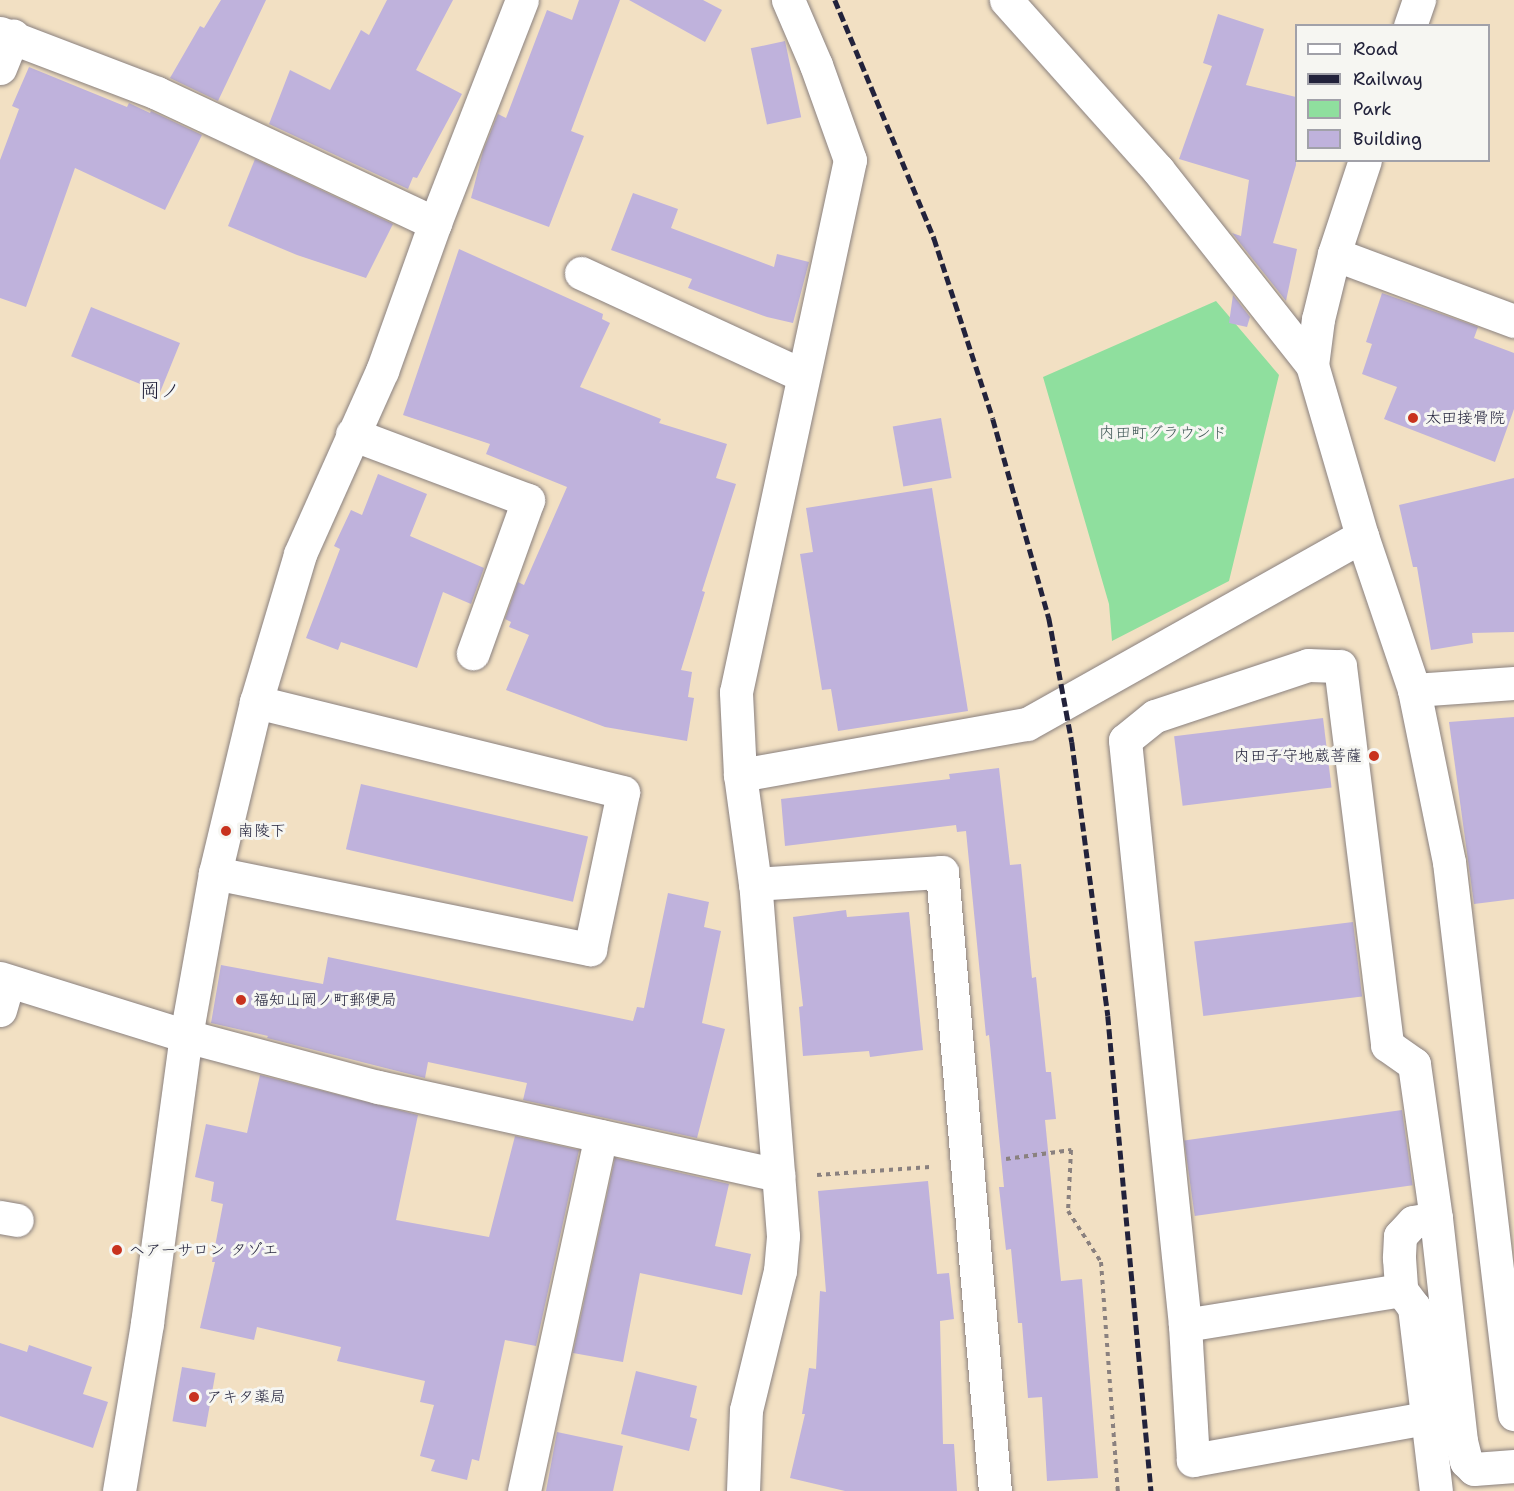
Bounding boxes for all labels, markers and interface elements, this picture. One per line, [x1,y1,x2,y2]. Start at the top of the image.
legend [1295,24,1490,162]
text: Road [1353,37,1398,61]
text: Railway [1353,67,1423,91]
text: Park [1353,97,1392,121]
text: Building [1353,127,1422,151]
district label: 岡ノ [140,378,180,402]
place label: 太田接骨院 [1425,408,1505,428]
marker: 太田接骨院 [1406,411,1420,425]
park label: 内田町グラウンド [1099,423,1227,443]
place label: 内田子守地蔵菩薩 [1234,746,1362,766]
marker: 内田子守地蔵菩薩 [1367,749,1381,763]
place label: 南陵下 [238,821,286,841]
marker: 南陵下 [219,824,233,838]
place label: 福知山岡ノ町郵便局 [253,990,397,1010]
marker: 福知山岡ノ町郵便局 [234,993,248,1007]
place label: ヘアーサロン タゾエ [129,1240,278,1260]
marker: ヘアーサロン タゾエ [110,1243,124,1257]
place label: アキタ薬局 [206,1387,286,1407]
marker: アキタ薬局 [187,1390,201,1404]

